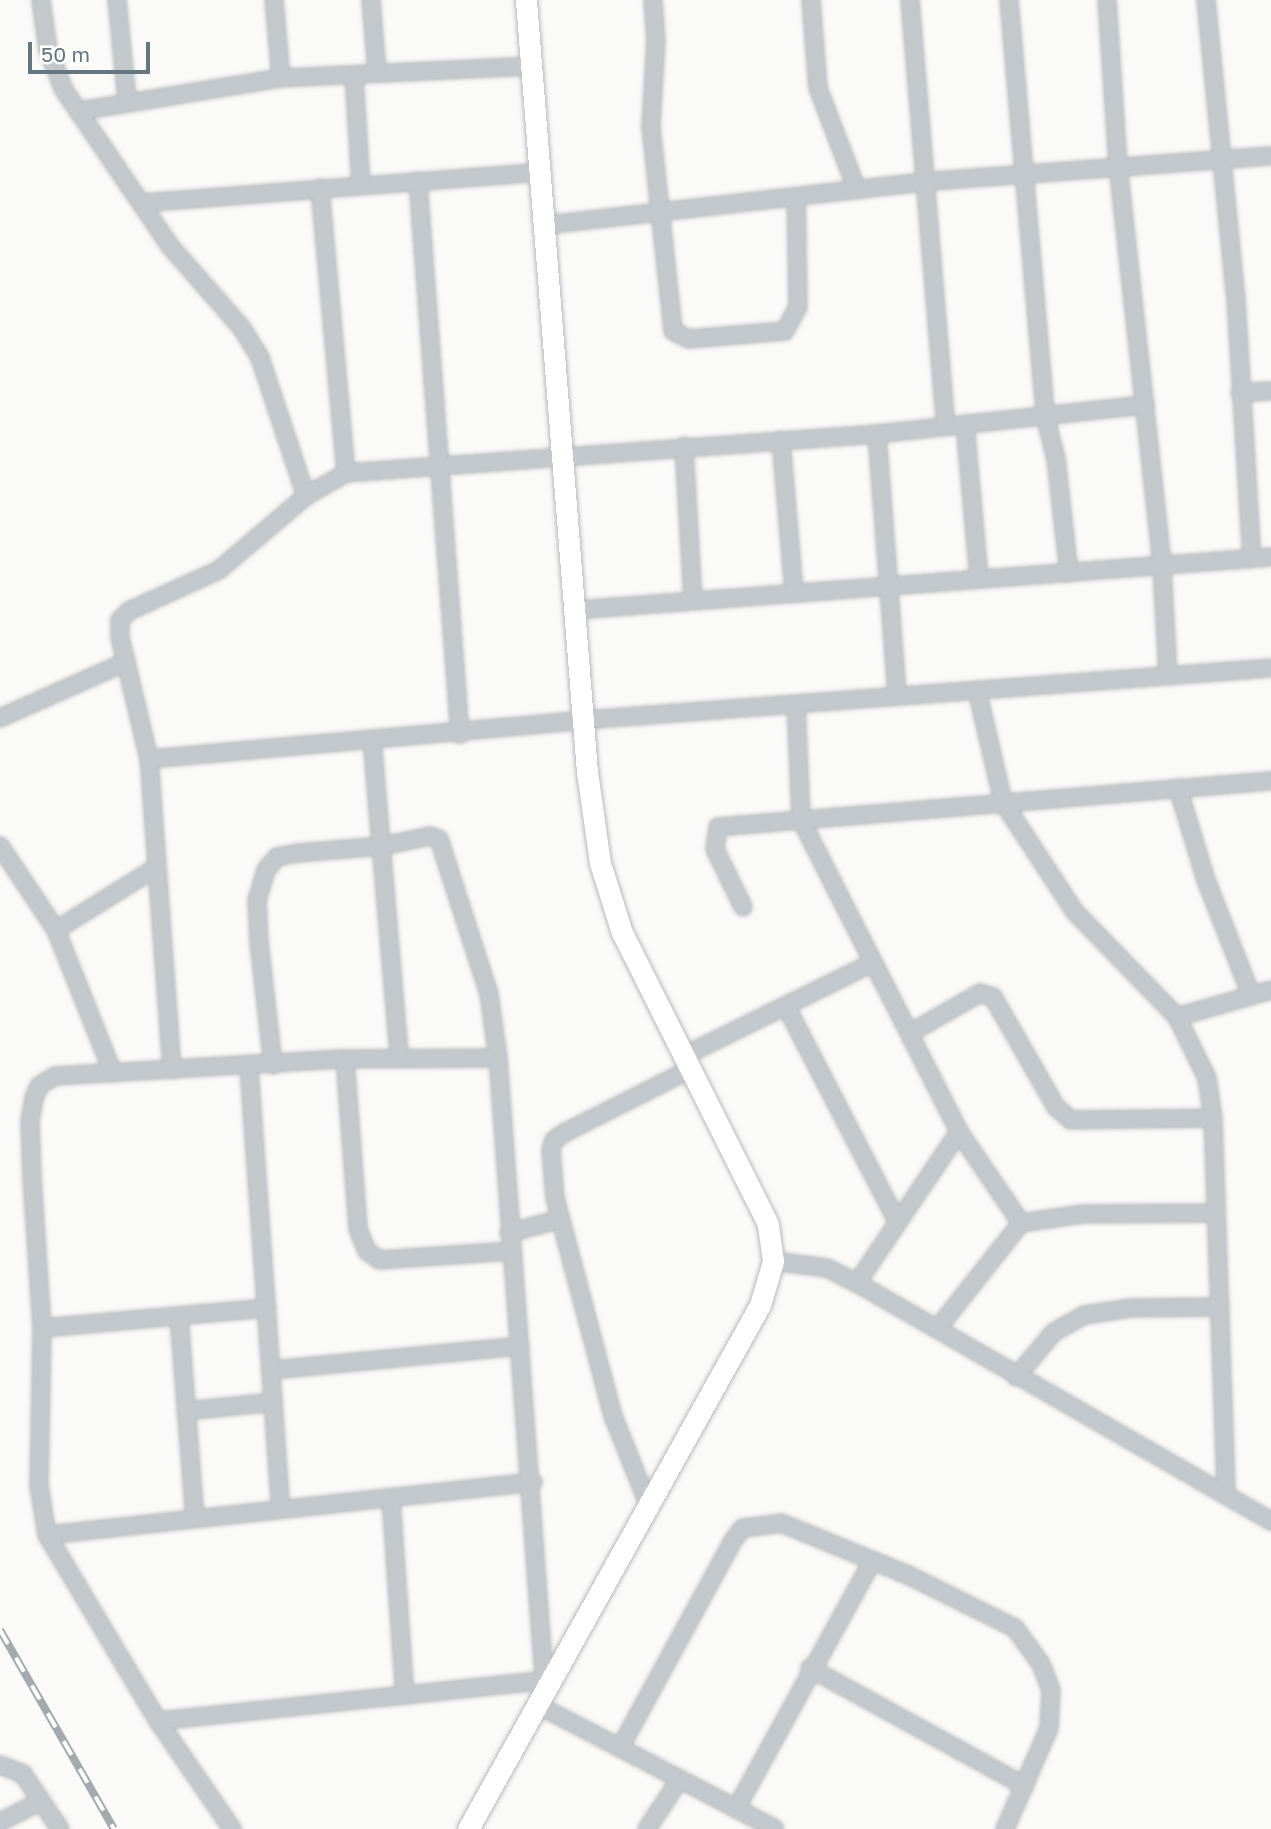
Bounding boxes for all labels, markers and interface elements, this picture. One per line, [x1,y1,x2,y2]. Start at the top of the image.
scale bar [32,28,154,72]
text: 50 m [41,41,90,67]

